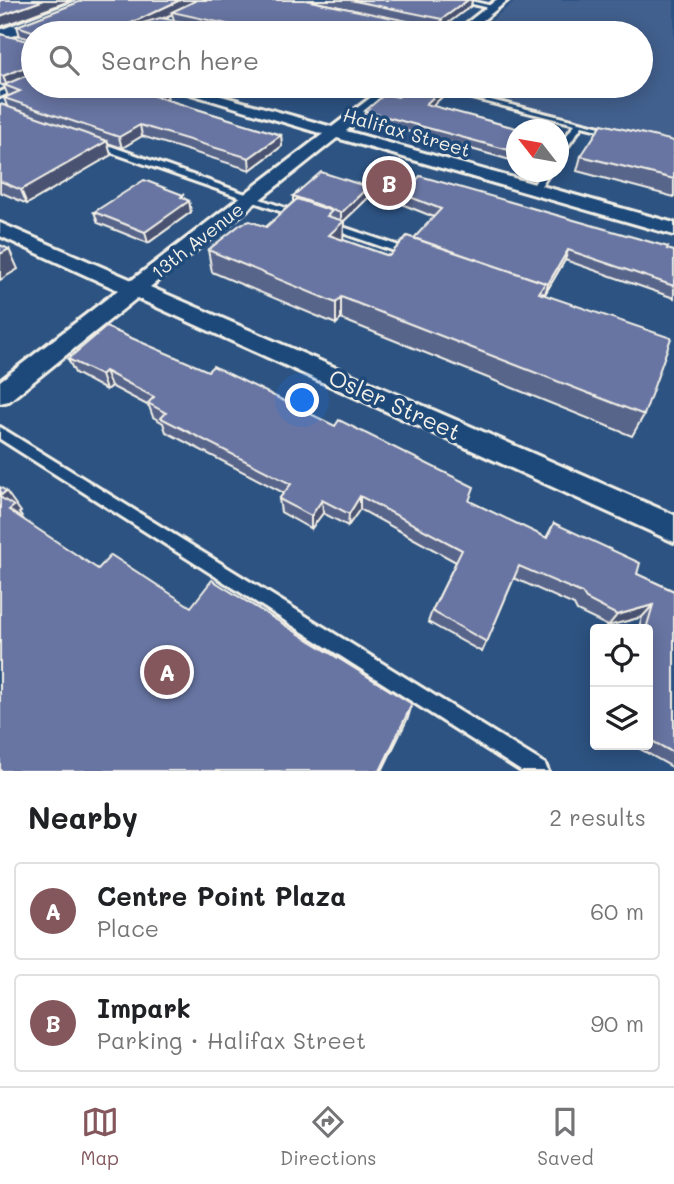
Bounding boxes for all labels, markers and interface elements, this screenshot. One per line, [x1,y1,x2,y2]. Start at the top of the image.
search box [21,21,653,98]
icon: search [45,41,83,79]
text: Search here [101,43,259,77]
street label: Halifax Street [340,102,474,162]
north arrow [506,119,569,182]
pin: B [366,157,412,209]
street label: 13th Avenue [146,196,248,284]
street label: Osler Street [324,362,466,446]
your location [285,383,319,417]
map controls [590,624,653,750]
button: locate [590,624,653,687]
pin: A [144,646,190,698]
button: layers [590,687,653,750]
text: Nearby [28,797,138,837]
text: 2 results [549,802,646,832]
text: Centre Point Plaza [97,879,346,913]
text: A [45,896,61,926]
text: 60 m [590,896,644,926]
text: Place [97,913,159,943]
text: Impark [97,991,191,1025]
text: B [45,1008,61,1038]
text: 90 m [591,1008,644,1038]
text: Parking · Halifax Street [97,1025,366,1055]
tab: Map [80,1103,119,1170]
tab: Directions [280,1103,376,1170]
tab: Saved [537,1103,594,1170]

